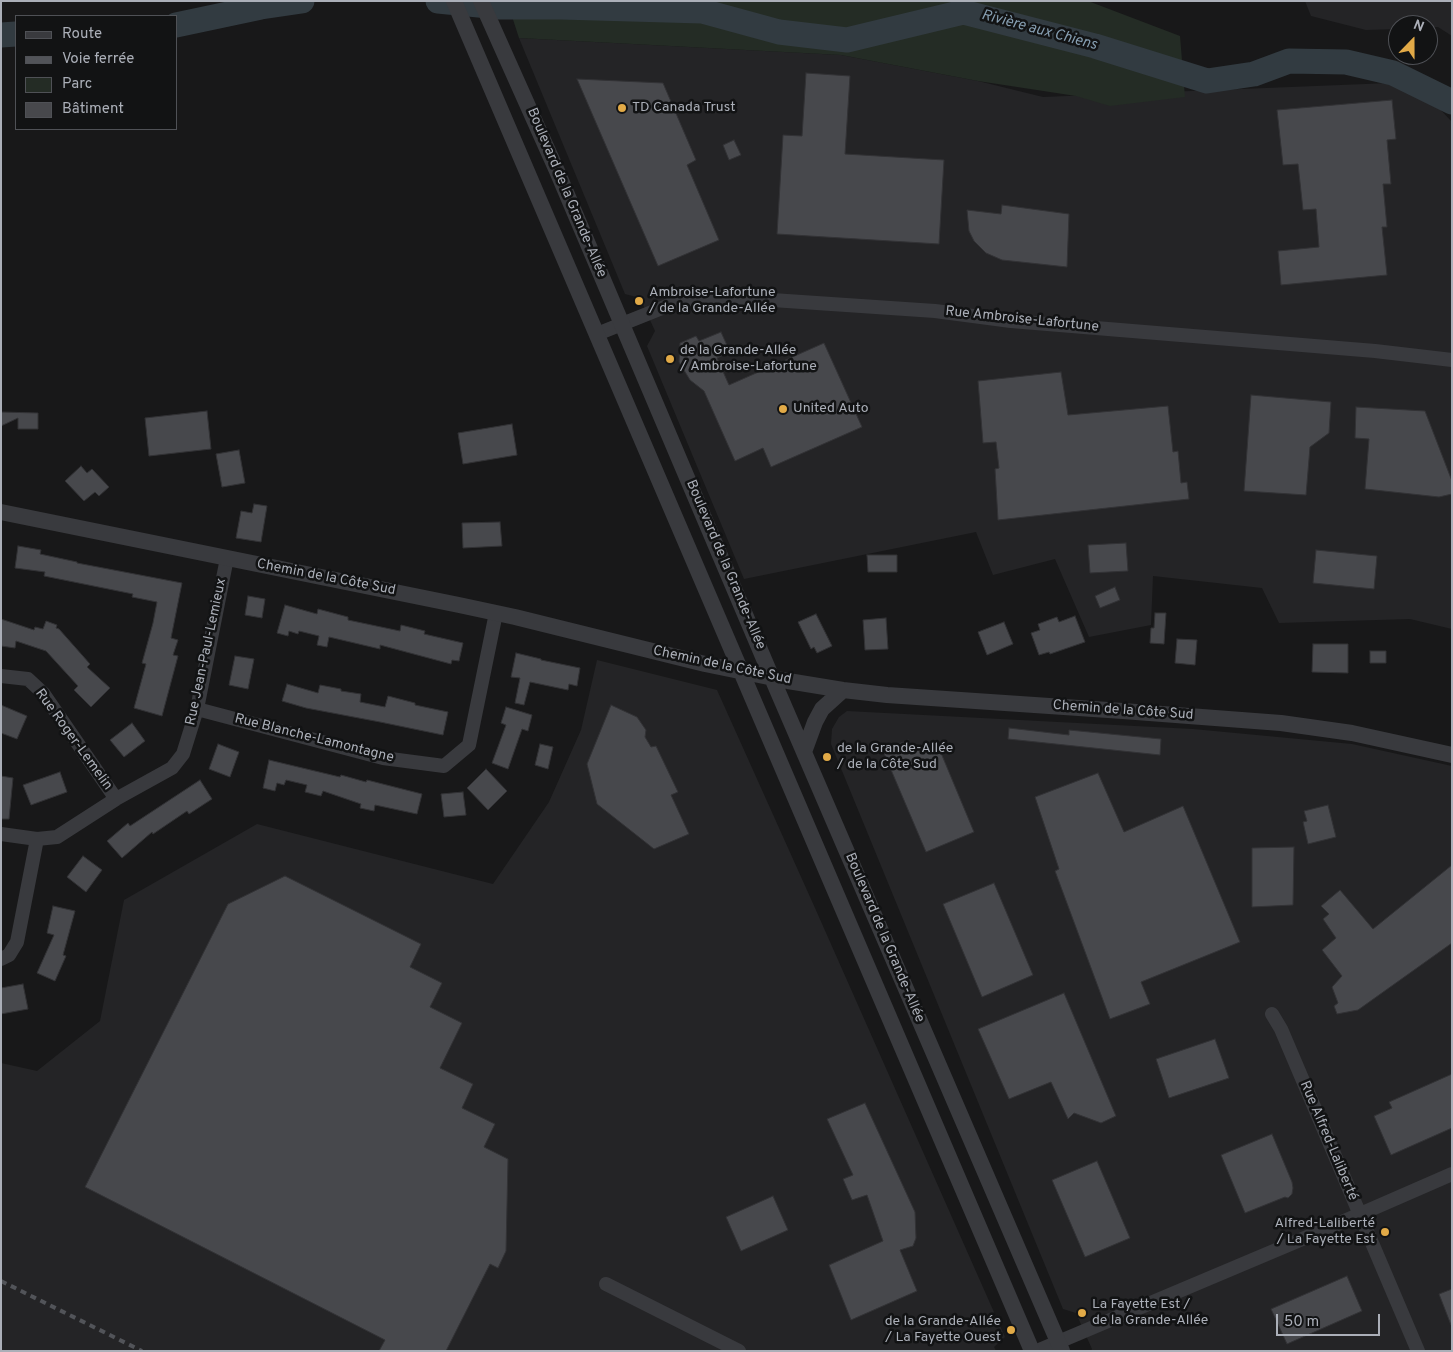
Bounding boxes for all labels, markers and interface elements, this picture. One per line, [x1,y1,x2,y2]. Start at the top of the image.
water label: Rivière aux Chiens [979,7,1099,55]
legend [15,15,178,130]
north arrow [1388,15,1438,65]
text: N [1411,17,1426,36]
text: Route [62,25,102,44]
text: Voie ferrée [62,50,134,69]
text: Parc [62,75,92,94]
text: Bâtiment [62,100,124,119]
place label: TD Canada Trust [632,100,735,116]
marker: TD Canada Trust [616,102,628,114]
street label: Boulevard de la Grande-Allée [523,106,609,280]
place label: Ambroise-Lafortune / de la Grande-Allée [649,285,776,318]
marker: Ambroise-Lafortune / de la Grande-Allée [633,295,645,307]
street label: Rue Ambroise-Lafortune [944,304,1100,336]
place label: de la Grande-Allée / Ambroise-Lafortune [680,343,817,376]
marker: de la Grande-Allée / Ambroise-Lafortune [664,353,676,365]
place label: United Auto [793,401,868,417]
marker: United Auto [777,403,789,415]
street label: Boulevard de la Grande-Allée [682,478,768,652]
street label: Chemin de la Côte Sud [255,556,397,600]
street label: Rue Jean-Paul-Lemieux [183,577,231,727]
street label: Chemin de la Côte Sud [651,643,793,689]
street label: Rue Roger-Lemelin [31,686,115,794]
street label: Chemin de la Côte Sud [1052,698,1194,724]
street label: Rue Blanche-Lamontagne [233,711,395,767]
place label: de la Grande-Allée / de la Côte Sud [837,741,953,774]
marker: de la Grande-Allée / de la Côte Sud [821,751,833,763]
street label: Boulevard de la Grande-Allée [841,851,927,1025]
street label: Rue Alfred-Laliberté [1295,1079,1361,1203]
place label: Alfred-Laliberté / La Fayette Est [1274,1216,1375,1248]
marker: Alfred-Laliberté / La Fayette Est [1379,1226,1391,1238]
place label: La Fayette Est / de la Grande-Allée [1092,1297,1208,1330]
scale bar [1278,1304,1382,1336]
marker: La Fayette Est / de la Grande-Allée [1076,1307,1088,1319]
text: 50 m [1284,1313,1319,1332]
place label: de la Grande-Allée / La Fayette Ouest [885,1314,1001,1346]
marker: de la Grande-Allée / La Fayette Ouest [1005,1324,1017,1336]

